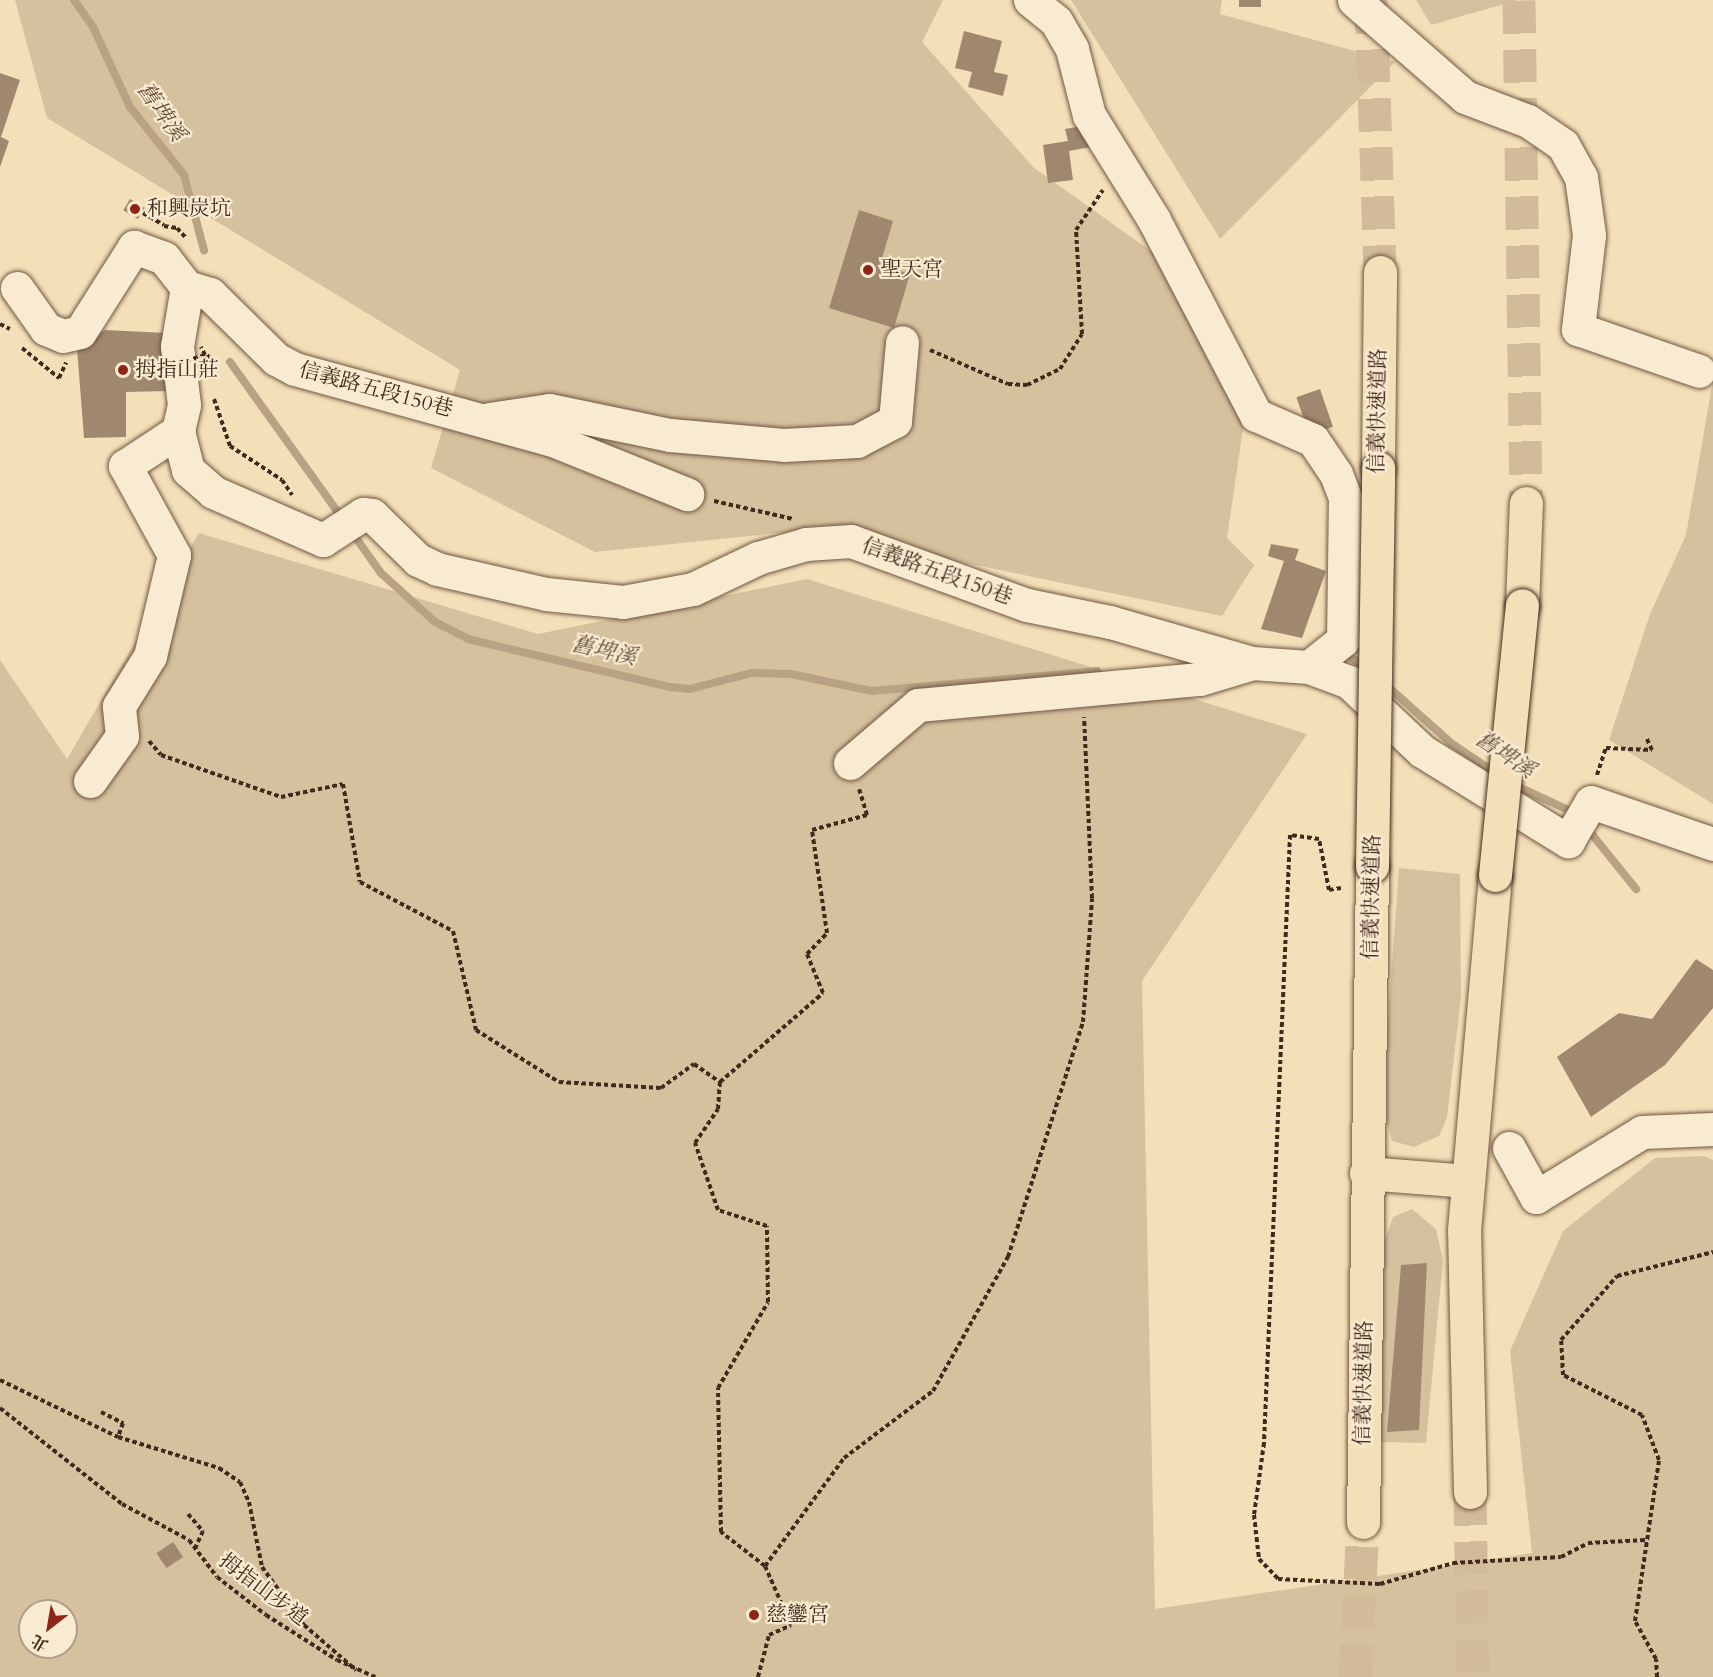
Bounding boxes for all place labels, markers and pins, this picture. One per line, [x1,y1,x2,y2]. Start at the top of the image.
place label: 和興炭坑 [147,196,231,222]
marker: 和興炭坑 [128,202,142,216]
place label: 聖天宮 [880,257,943,283]
marker: 聖天宮 [861,263,875,277]
place label: 拇指山莊 [135,357,219,383]
marker: 拇指山莊 [116,363,130,377]
place label: 慈鑾宮 [766,1602,829,1628]
marker: 慈鑾宮 [747,1608,761,1622]

